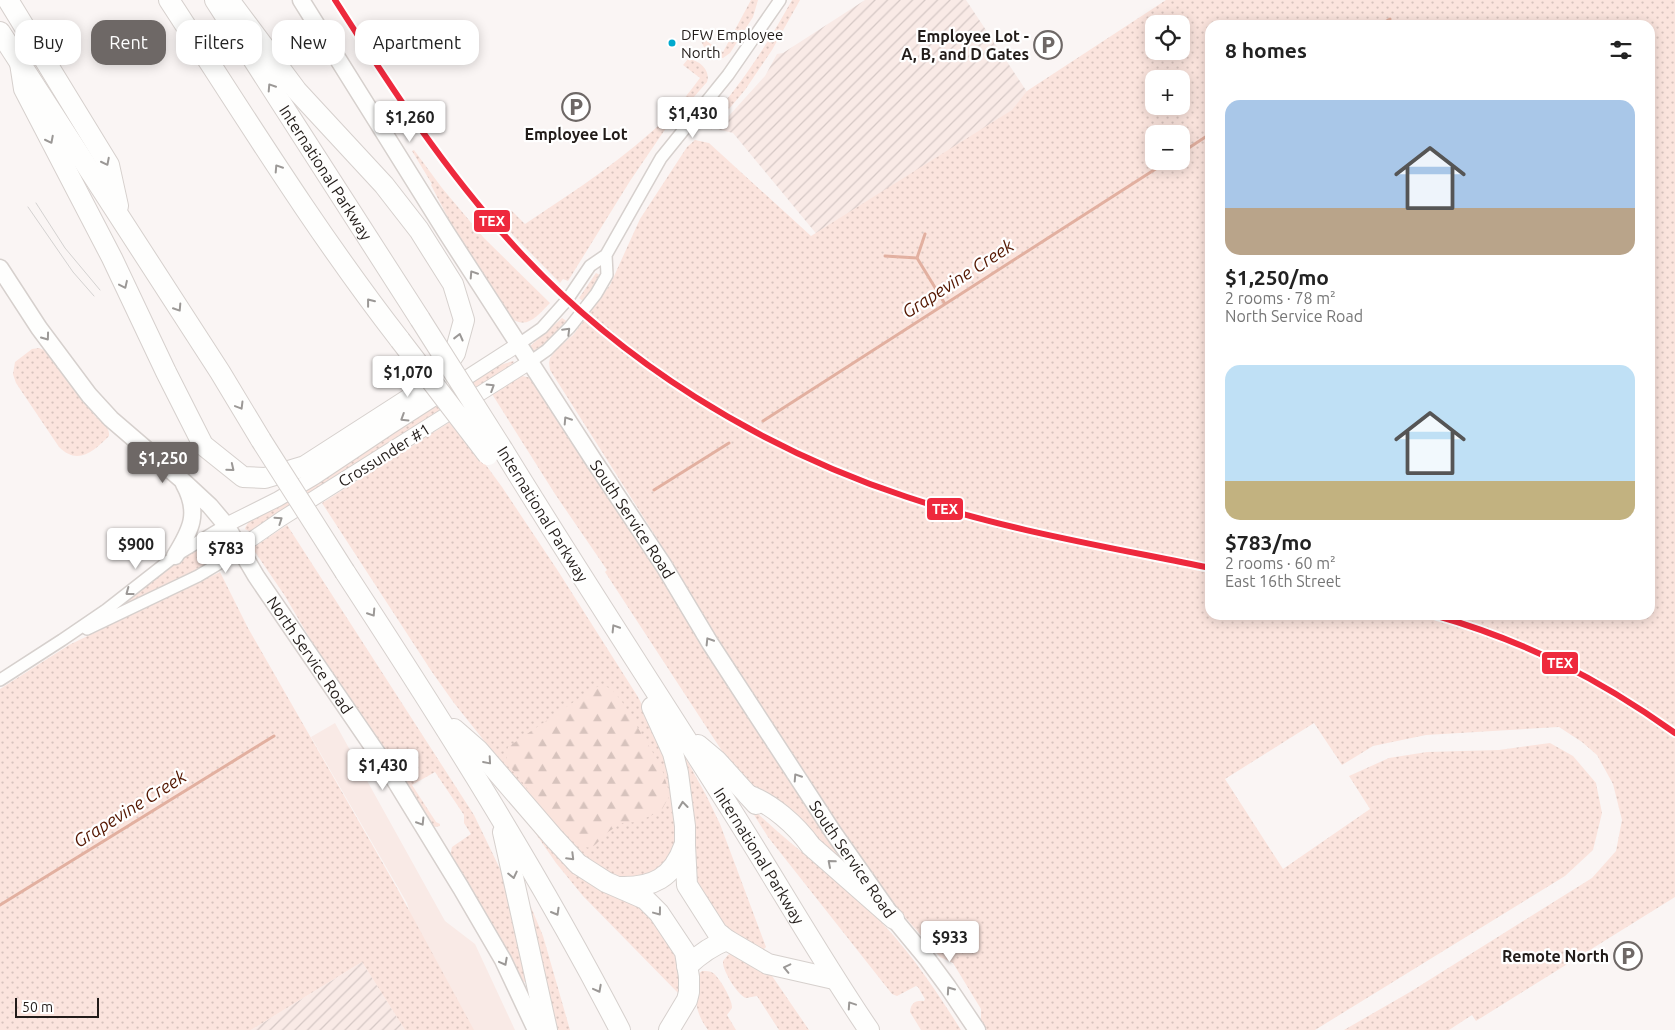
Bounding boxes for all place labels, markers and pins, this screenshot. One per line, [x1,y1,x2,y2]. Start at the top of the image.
place label: DFW Employee North [681,26,783,61]
place label: Employee Lot - A, B, and D Gates [901,27,1029,63]
parking icon: Employee Lot - A, B, and D Gates [1033,30,1063,60]
marker: DFW Employee North [667,38,677,48]
parking icon: Employee Lot [561,92,591,122]
pin: $1,430 [652,96,734,139]
pin: $1,260 [369,100,451,143]
place label: Employee Lot [524,125,628,143]
pin: $1,070 [367,356,449,398]
pin: $1,250 [122,442,204,484]
pin: $900 [106,528,166,570]
pin: $783 [196,532,256,574]
pin: $1,430 [342,748,424,791]
pin: $933 [920,920,980,963]
parking icon: Remote North [1613,941,1643,971]
place label: Remote North [1502,947,1609,965]

